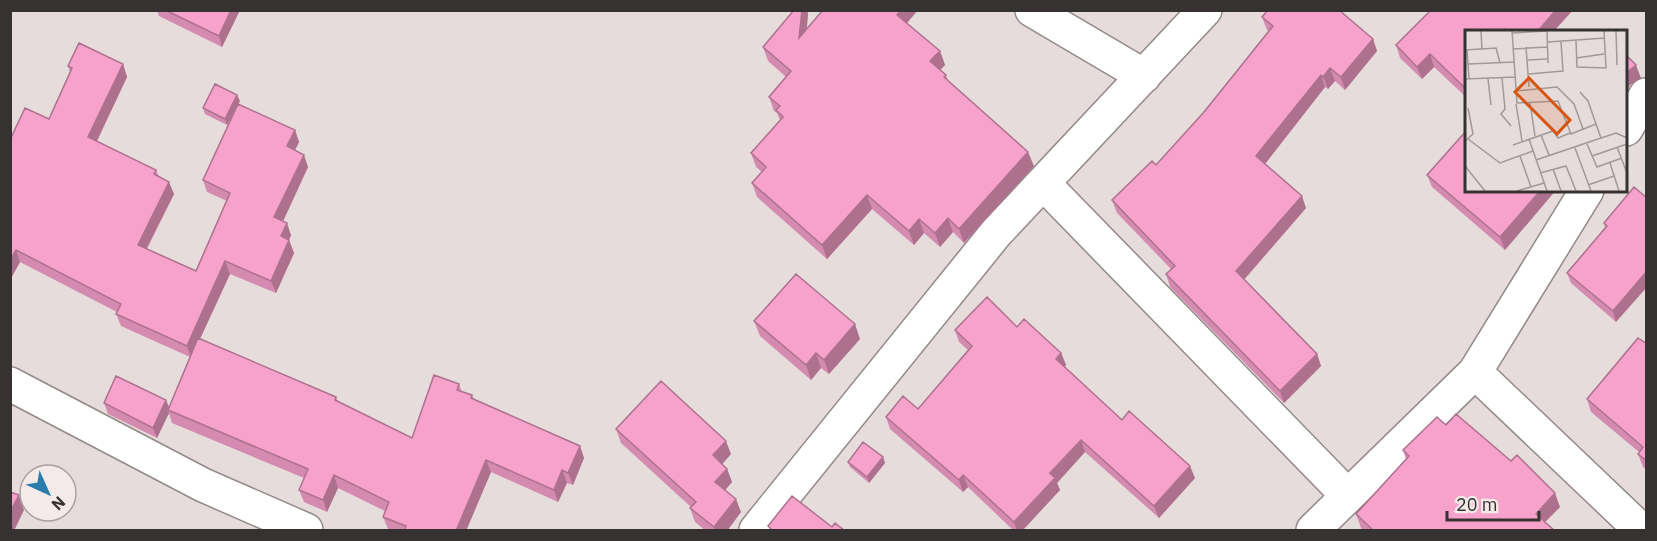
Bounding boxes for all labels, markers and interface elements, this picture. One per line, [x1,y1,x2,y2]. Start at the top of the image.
inset map [1465,30,1627,192]
north arrow [18,463,78,523]
scale bar [1447,484,1538,522]
text: N [47,492,70,515]
text: 20 m [1456,493,1498,516]

